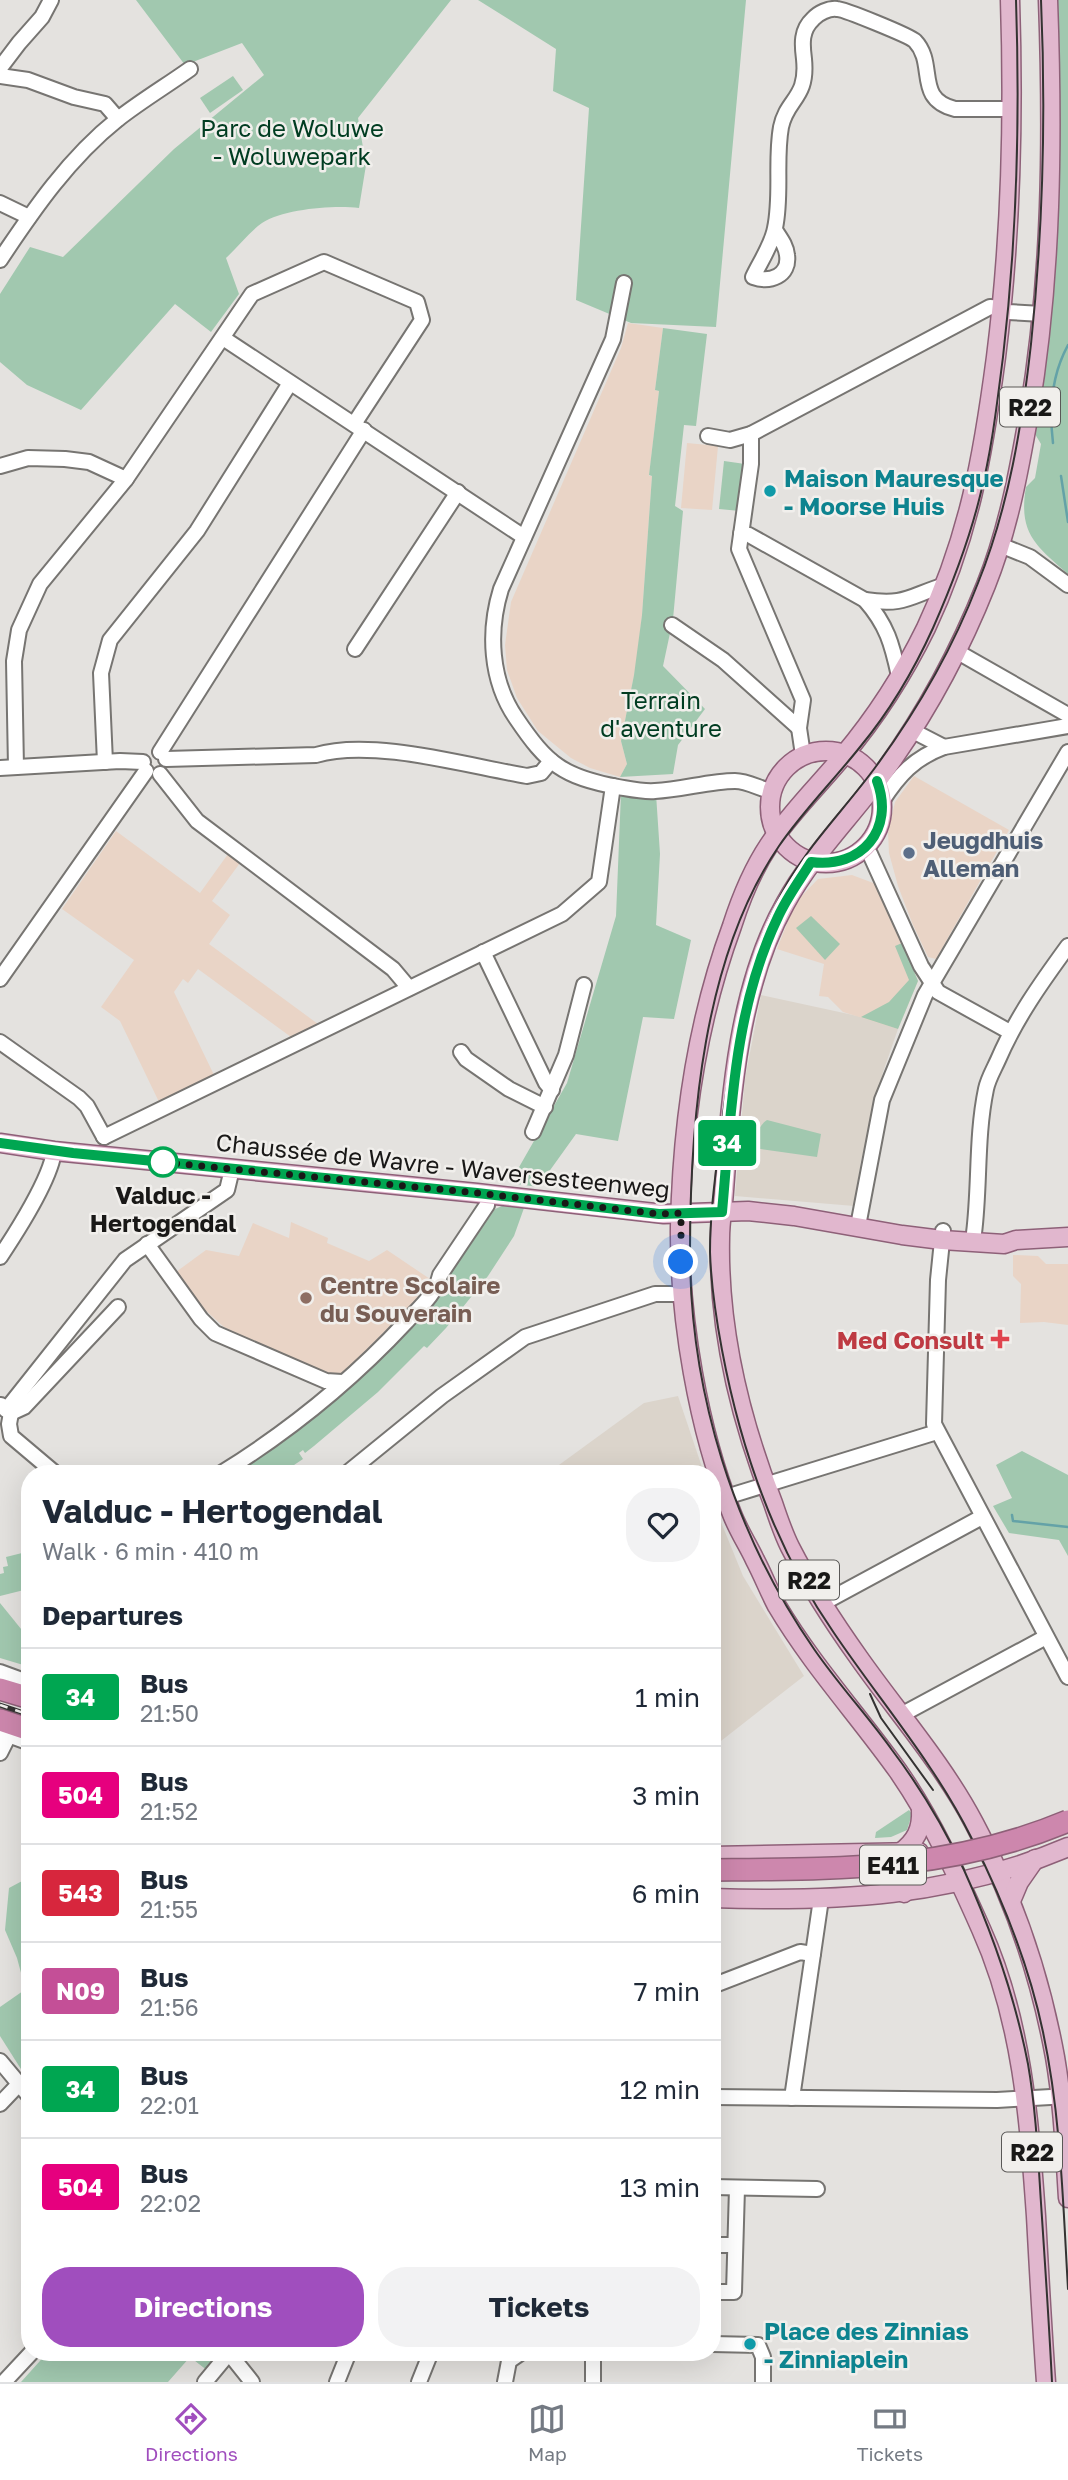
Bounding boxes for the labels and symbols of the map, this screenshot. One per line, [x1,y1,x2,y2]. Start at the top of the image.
park label: Parc de Woluwe - Woluwepark [200,113,384,170]
road number: R22 [1000,388,1060,426]
place label: Maison Mauresque - Moorse Huis [784,463,1004,520]
marker: Maison Mauresque - Moorse Huis [762,483,778,499]
park label: Terrain d'aventure [600,685,722,742]
place label: Jeugdhuis Alleman [923,825,1043,882]
marker: Jeugdhuis Alleman [901,845,917,861]
line badge: 34 [696,1120,758,1166]
street label: Chaussée de Wavre - Waversesteenweg [214,1127,672,1203]
marker: Valduc - Hertogendal [148,1147,178,1177]
place label: Valduc - Hertogendal [90,1180,236,1237]
your location [663,1244,698,1279]
place label: Centre Scolaire du Souverain [320,1270,500,1327]
marker: Centre Scolaire du Souverain [298,1290,314,1306]
place label: Med Consult [837,1325,984,1354]
marker: Med Consult [990,1329,1010,1349]
road number: R22 [779,1560,839,1600]
road number: E411 [860,1846,926,1884]
road number: R22 [1002,2132,1062,2172]
place label: Place des Zinnias - Zinniaplein [764,2316,969,2373]
marker: Place des Zinnias - Zinniaplein [742,2336,758,2352]

